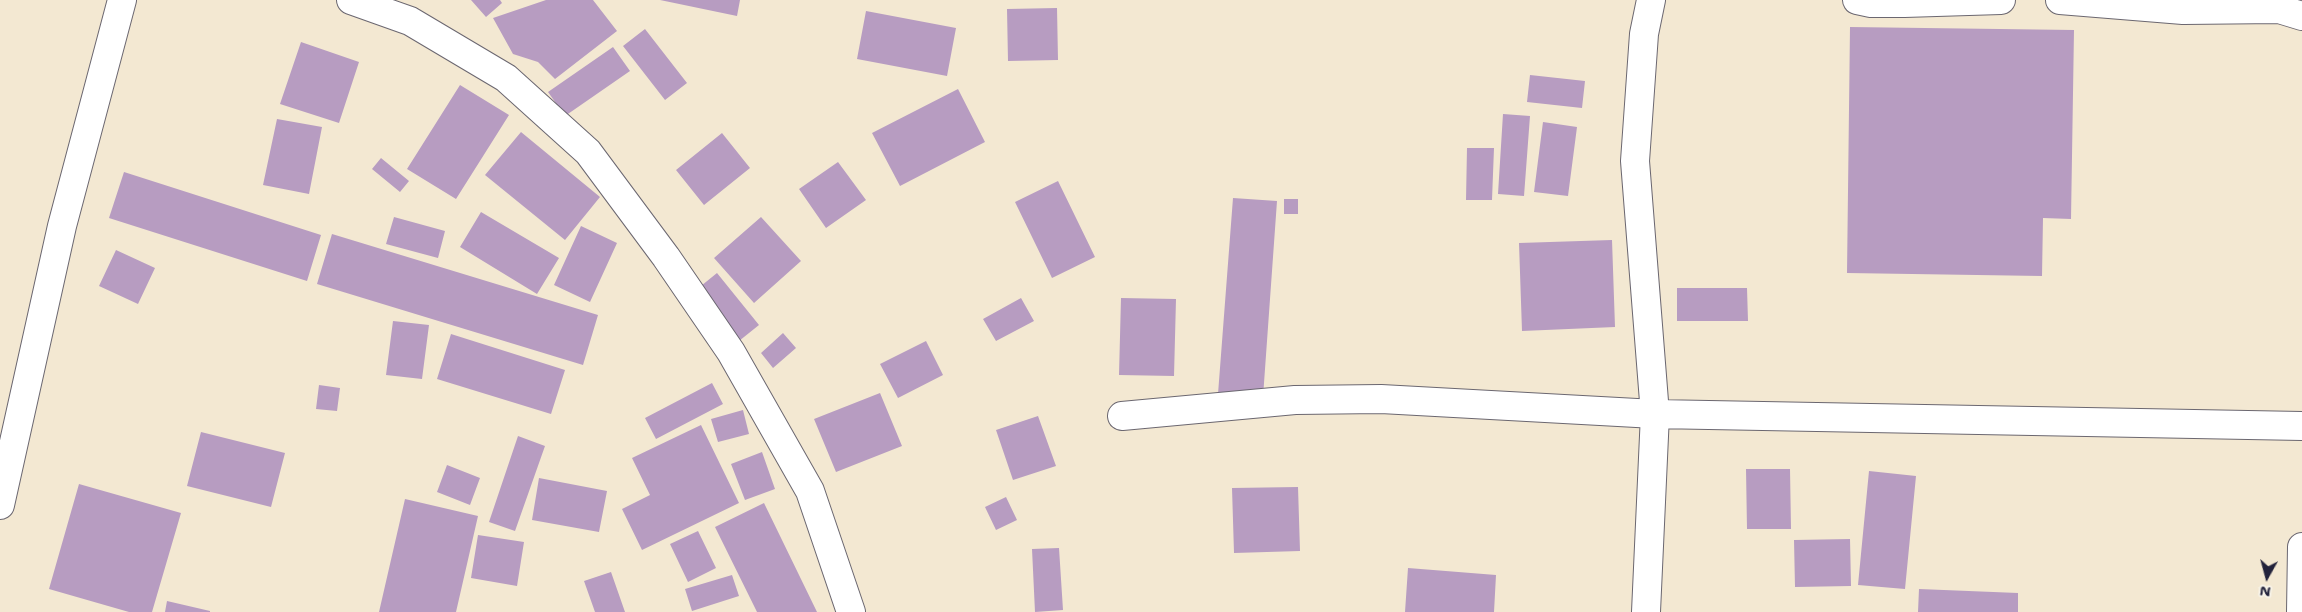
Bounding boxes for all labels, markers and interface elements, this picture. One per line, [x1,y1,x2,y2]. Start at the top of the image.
north arrow [2242,552,2292,602]
text: N [2259,582,2272,601]

